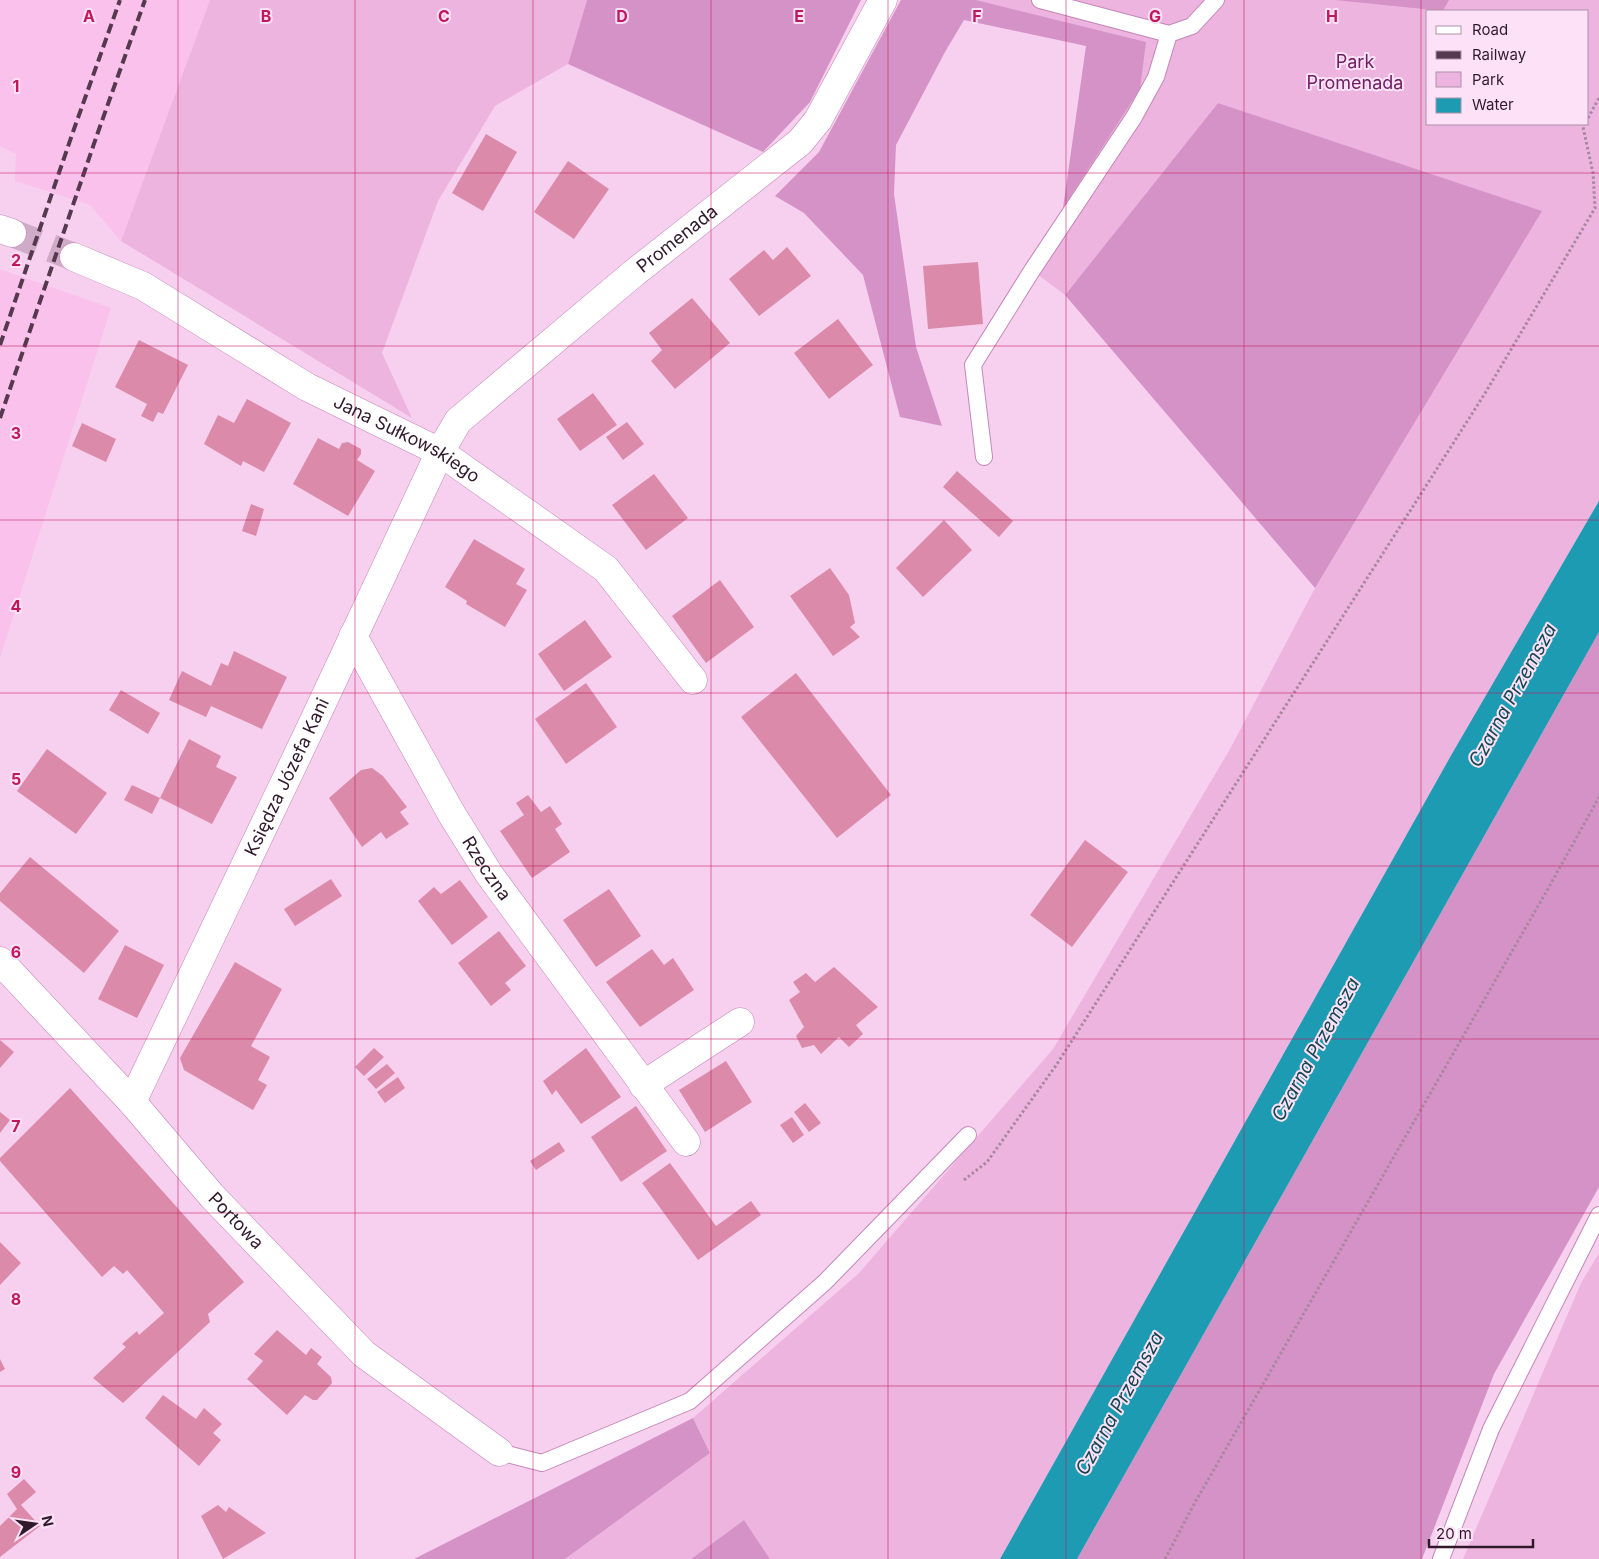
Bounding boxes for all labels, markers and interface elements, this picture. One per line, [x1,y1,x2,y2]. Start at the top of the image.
text: A [83,6,95,26]
text: B [261,6,271,26]
text: C [438,6,450,26]
text: D [616,6,628,26]
text: E [794,6,804,26]
text: F [972,6,982,26]
text: G [1149,6,1161,26]
text: H [1326,6,1338,26]
legend [1426,10,1589,125]
text: Road [1472,20,1508,39]
text: Railway [1472,45,1527,64]
park label: Park Promenada [1307,51,1403,93]
text: Park [1472,70,1505,89]
text: 1 [13,76,19,96]
text: Water [1472,95,1514,114]
street label: Promenada [632,200,721,277]
text: 2 [11,250,21,270]
street label: Jana Sułkowskiego [330,391,484,487]
text: 3 [11,423,21,443]
text: 4 [11,596,22,616]
water label: Czarna Przemsza [1463,619,1562,771]
street label: Księdza Józefa Kani [240,695,333,859]
text: 5 [11,769,21,789]
street label: Rzeczna [458,832,516,904]
text: 6 [11,942,21,962]
water label: Czarna Przemsza [1266,973,1365,1125]
text: 7 [11,1116,21,1136]
street label: Portowa [204,1188,268,1253]
text: 8 [11,1289,21,1309]
water label: Czarna Przemsza [1070,1327,1169,1479]
text: 9 [11,1462,21,1482]
north arrow [10,1499,60,1549]
text: N [39,1514,58,1528]
scale bar [1429,1516,1533,1548]
text: 20 m [1436,1524,1472,1543]

